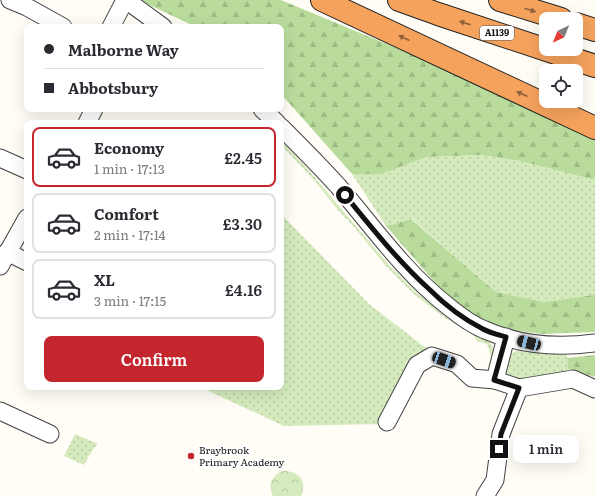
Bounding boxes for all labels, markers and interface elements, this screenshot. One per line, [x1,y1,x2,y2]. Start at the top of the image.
one-way arrow [525,7,537,13]
north arrow [539,12,583,56]
map controls [539,12,583,108]
one-way arrow [459,20,471,26]
road number: A1139 [480,26,514,40]
one-way arrow [398,35,410,41]
text: Malborne Way [68,38,179,61]
button: locate [539,64,583,108]
text: Abbotsbury [68,76,158,99]
one-way arrow [516,91,527,97]
text: Economy [94,136,164,159]
icon: car [46,139,82,175]
text: £2.45 [224,146,262,169]
text: 1 min · 17:13 [94,159,165,178]
route start [336,186,354,204]
text: Comfort [94,202,159,225]
icon: car [46,205,82,241]
text: £3.30 [223,212,262,235]
text: 2 min · 17:14 [94,225,166,244]
text: XL [94,268,115,291]
icon: car [46,271,82,307]
text: £4.16 [225,278,262,301]
text: 3 min · 17:15 [94,291,166,310]
car [516,334,542,352]
button: Confirm [44,336,264,382]
car [431,350,457,370]
callout: 1 min [513,435,579,463]
text: 1 min [529,439,563,458]
route end [490,440,508,458]
place label: Braybrook Primary Academy [199,442,284,469]
marker: Braybrook Primary Academy [186,451,196,461]

